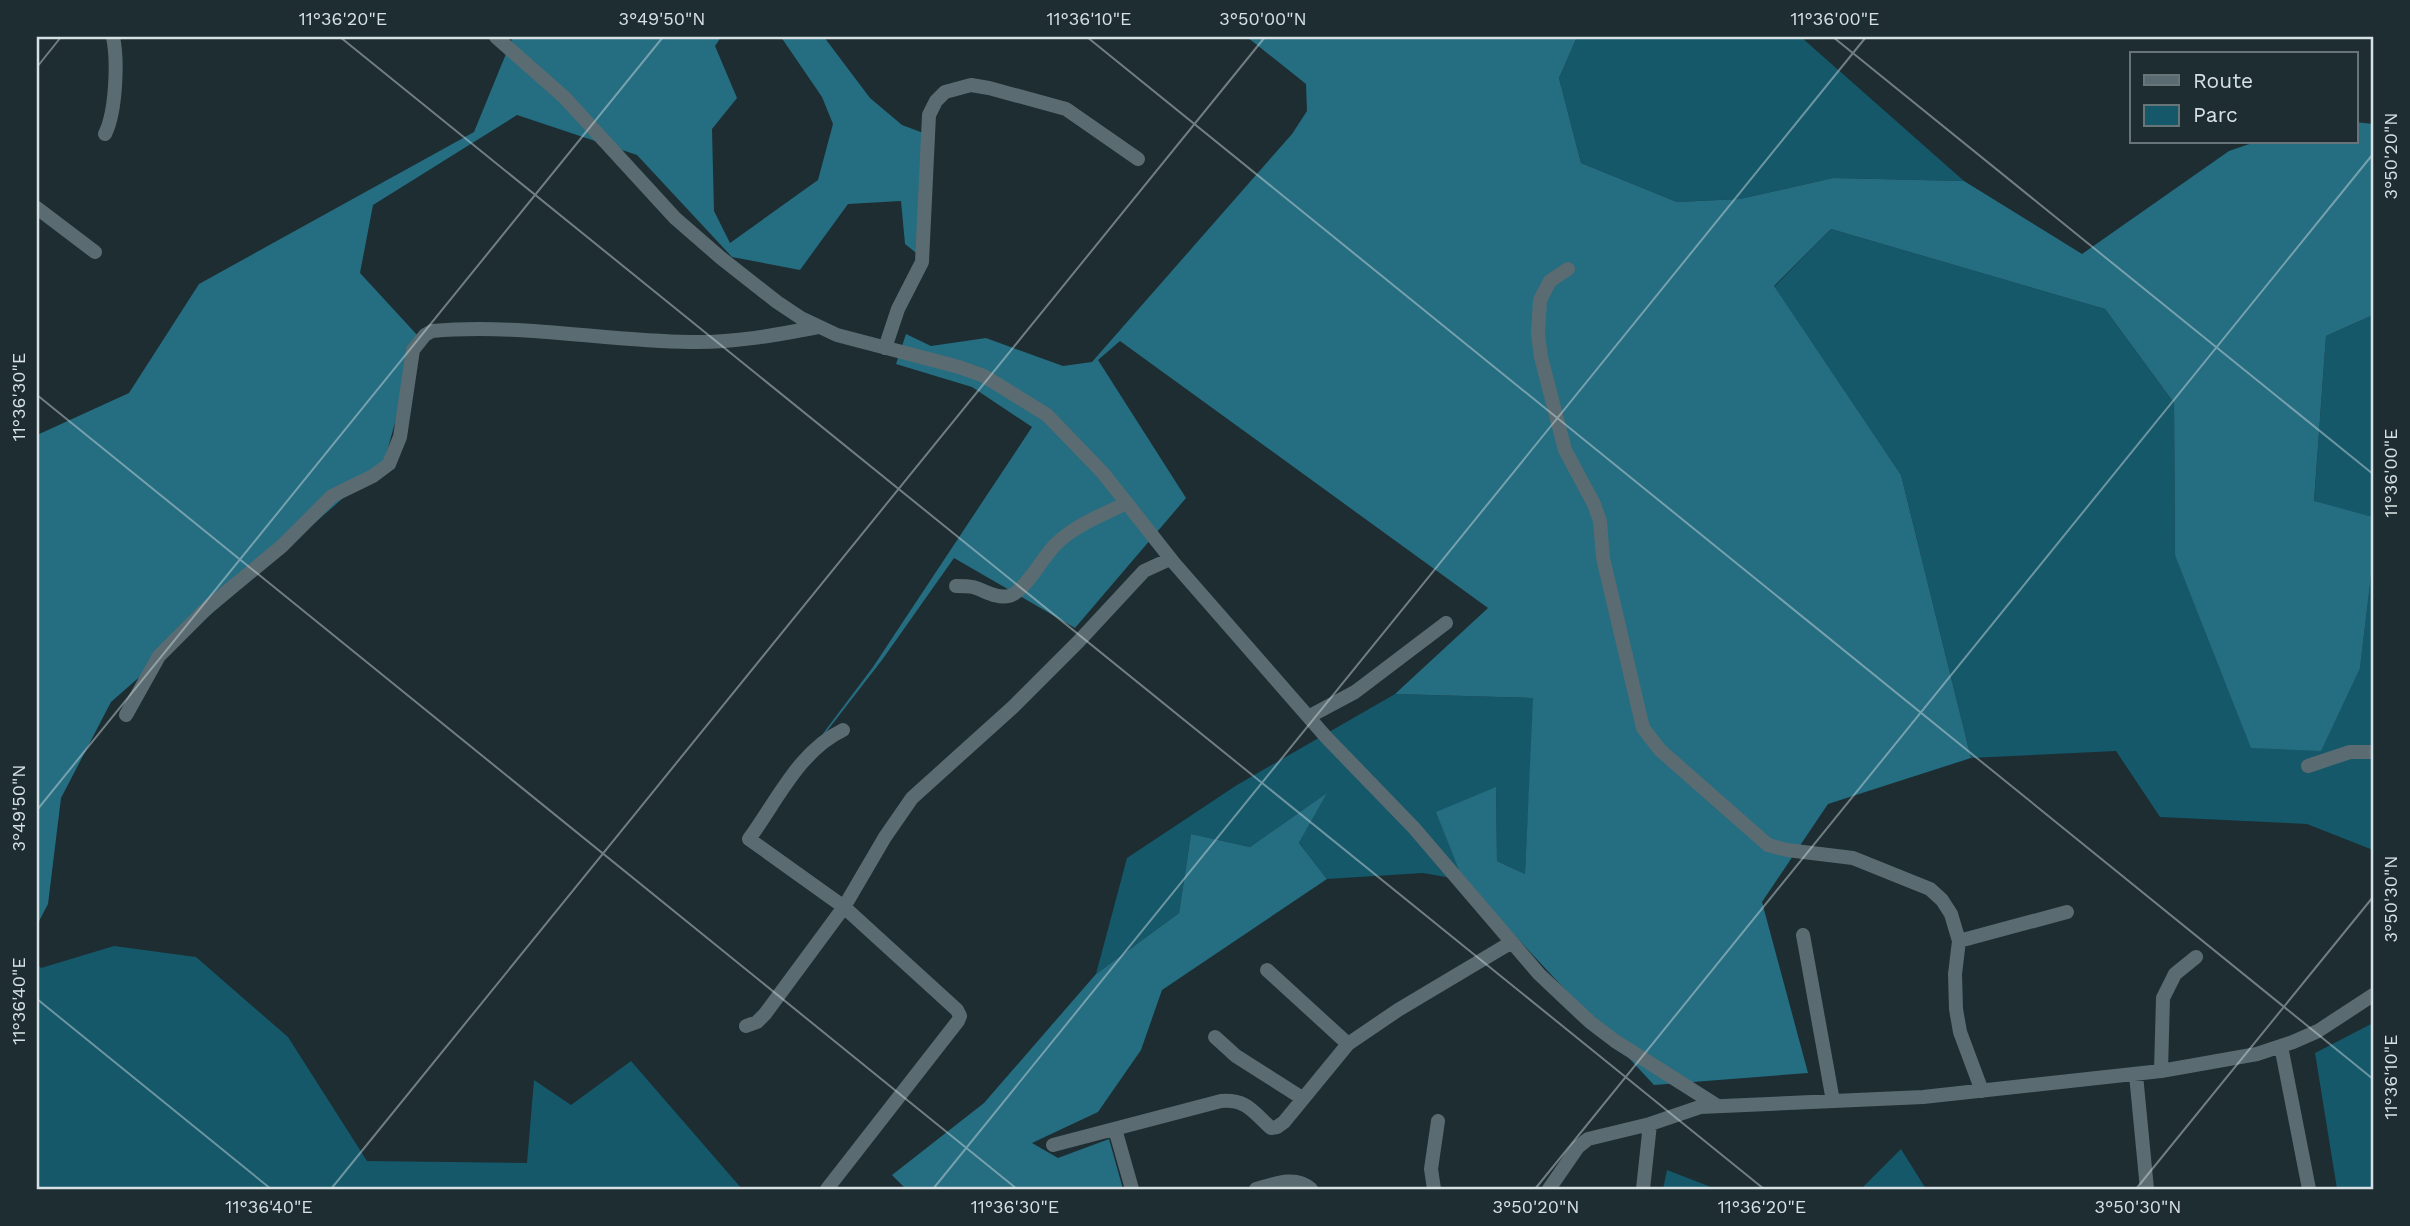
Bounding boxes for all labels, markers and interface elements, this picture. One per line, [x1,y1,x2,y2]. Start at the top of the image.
text: 11°36'20"E [299,8,387,29]
text: 3°49'50"N [619,8,705,29]
text: 11°36'10"E [1047,8,1131,29]
text: 3°50'00"N [1219,8,1307,29]
text: 11°36'00"E [1790,8,1880,29]
legend [2130,52,2358,144]
text: Route [2193,68,2253,93]
text: Parc [2193,102,2238,127]
text: 3°50'20"N [2380,113,2401,199]
text: 11°36'30"E [8,353,29,441]
text: 11°36'00"E [2380,428,2401,518]
text: 3°49'50"N [8,765,29,851]
text: 3°50'30"N [2380,856,2401,942]
text: 11°36'40"E [8,957,29,1045]
text: 11°36'10"E [2380,1035,2401,1119]
text: 11°36'40"E [225,1196,313,1217]
text: 11°36'30"E [971,1196,1059,1217]
text: 3°50'20"N [1493,1196,1579,1217]
text: 11°36'20"E [1718,1196,1806,1217]
text: 3°50'30"N [2095,1196,2181,1217]

